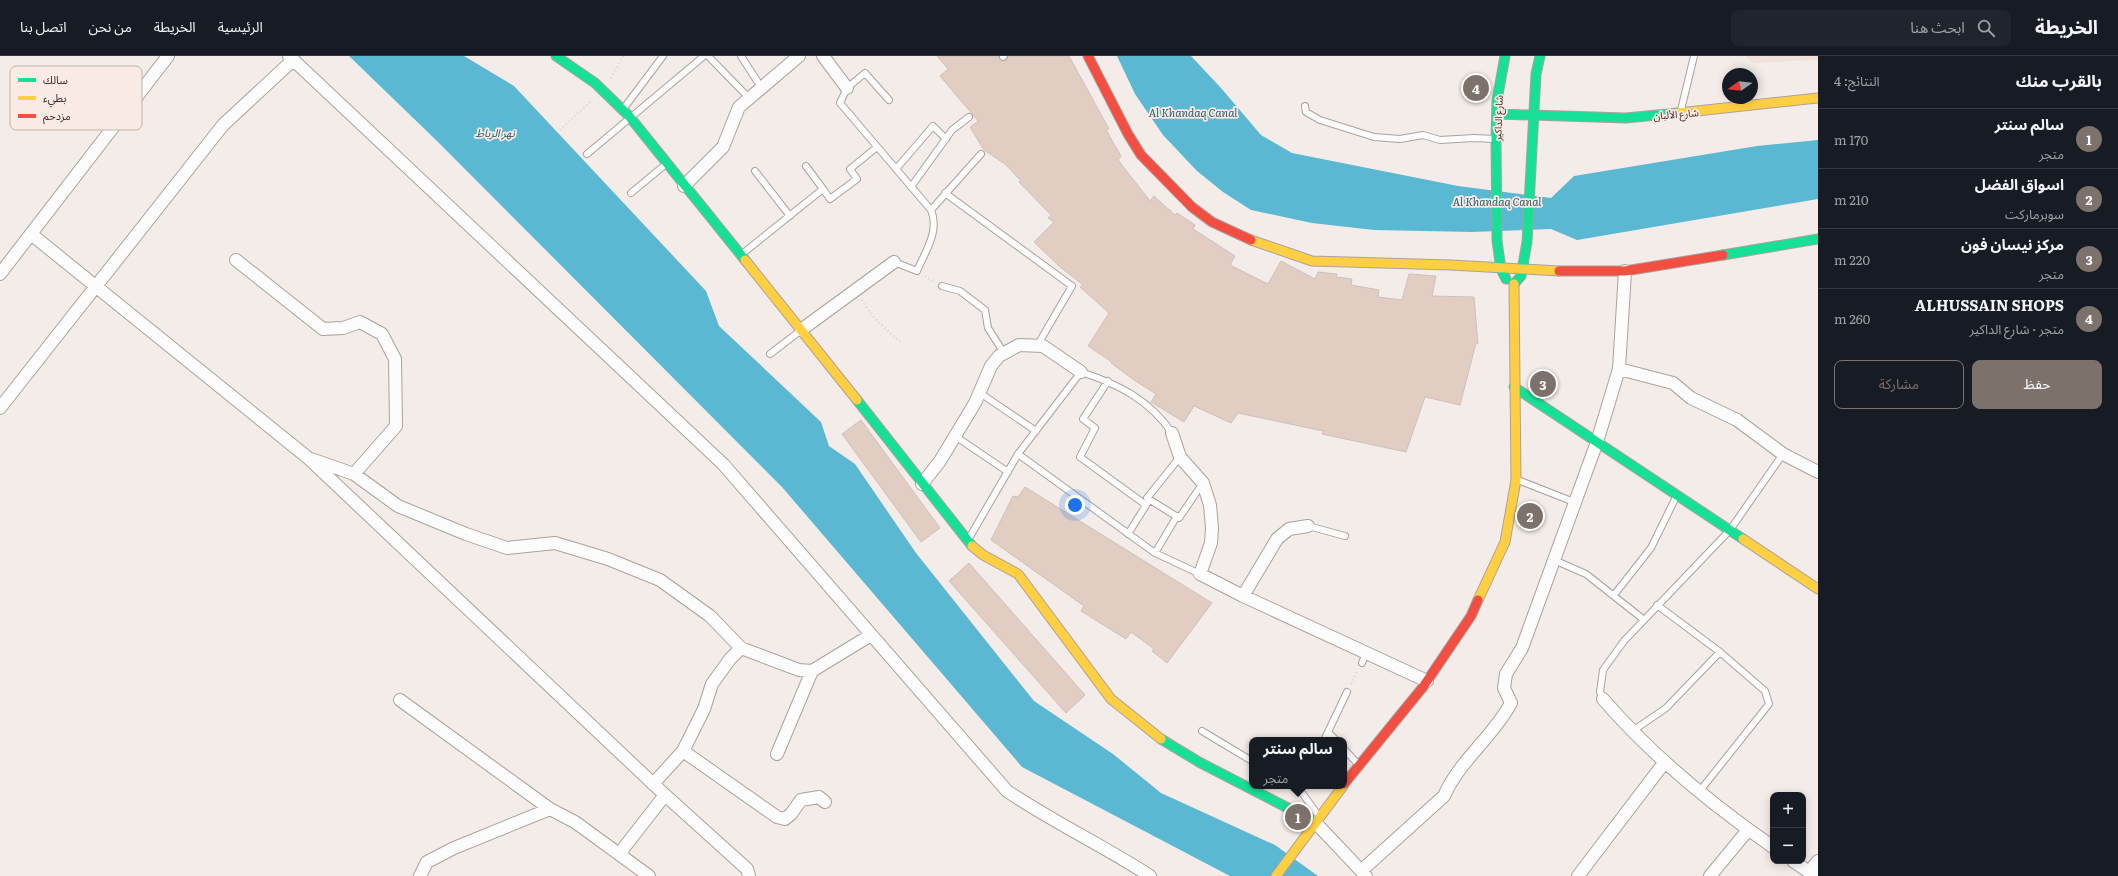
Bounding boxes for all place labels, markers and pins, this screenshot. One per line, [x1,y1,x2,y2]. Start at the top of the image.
pin: 4 [1463,73,1489,103]
pin: 3 [1530,369,1556,399]
pin: 2 [1517,501,1543,531]
pin: 1 [1285,802,1311,832]

